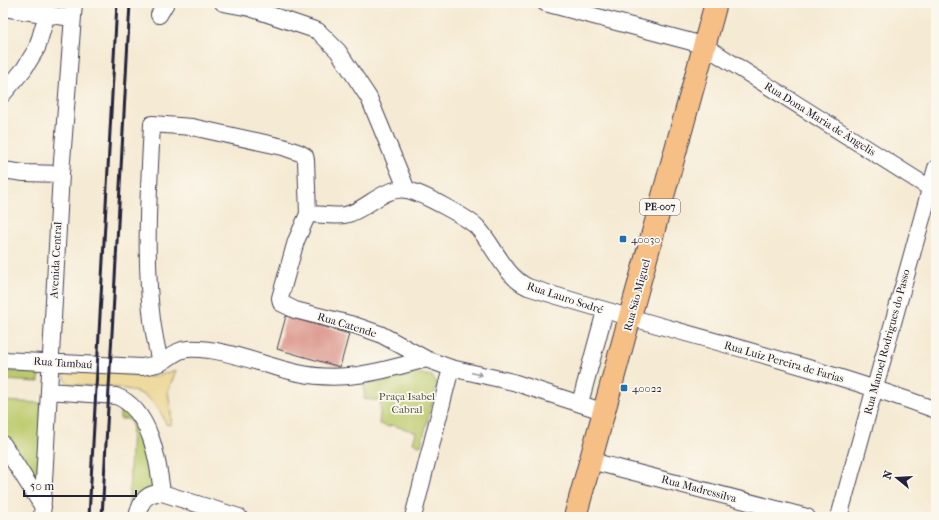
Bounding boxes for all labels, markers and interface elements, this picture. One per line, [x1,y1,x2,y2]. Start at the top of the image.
street label: Rua Dona Maria de Ângelis [762,79,878,159]
road number: PE-007 [640,199,680,215]
street label: Avenida Central [47,221,64,300]
place label: 40030 [631,233,660,246]
marker: 40030 [618,234,628,244]
street label: Rua São Miguel [621,258,653,332]
street label: Rua Manoel Rodrigues do Passo [861,267,913,416]
street label: Rua Lauro Sodré [525,280,605,317]
street label: Rua Catende [316,310,379,340]
street label: Rua Luiz Pereira de Farias [723,339,845,385]
street label: Rua Tambaú [33,354,94,372]
one-way arrow [471,372,483,378]
place label: 40022 [632,382,662,395]
marker: 40022 [619,383,629,393]
park label: Praça Isabel Cabral [379,390,435,416]
north arrow [877,458,917,498]
text: N [880,468,896,481]
scale bar [24,472,136,498]
street label: Rua Madressilva [660,473,739,506]
text: 50 m [30,479,54,493]

